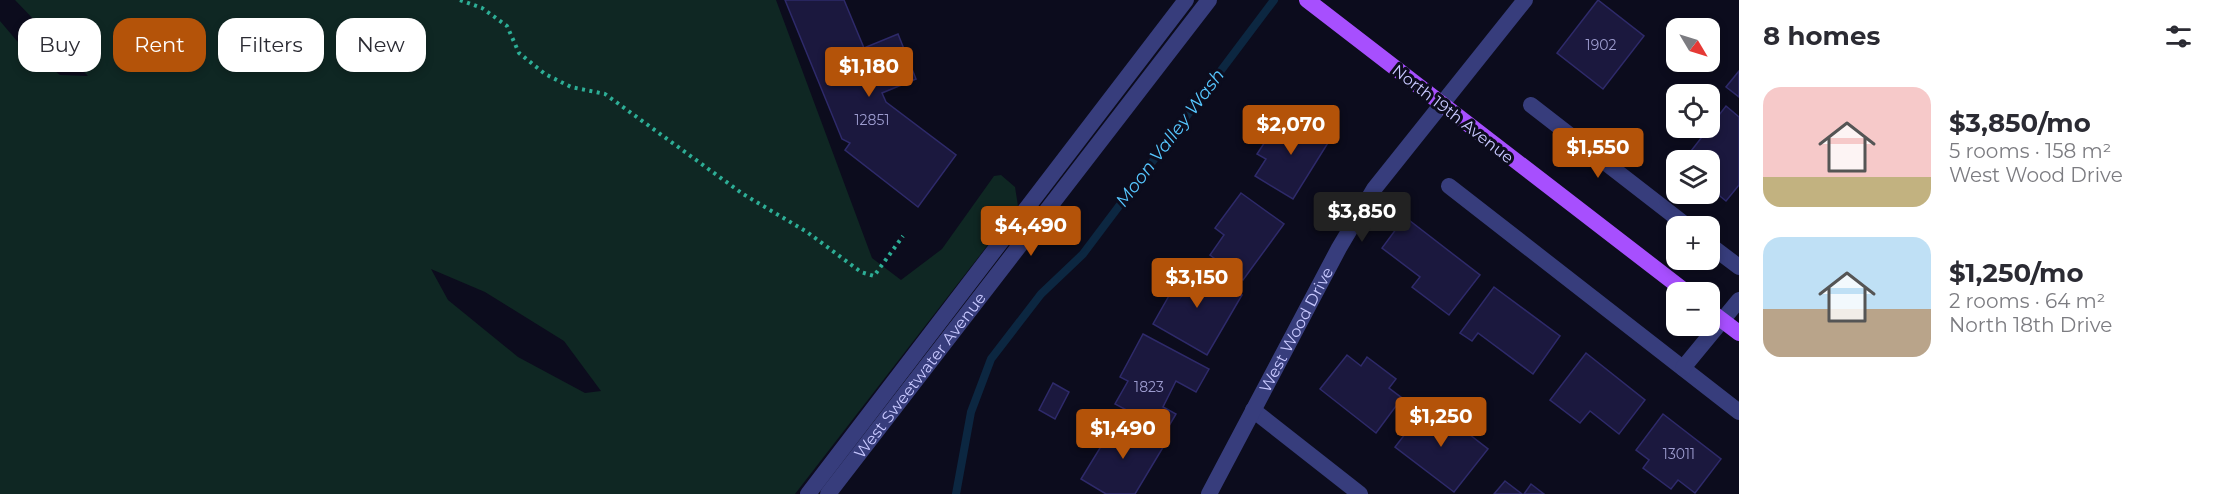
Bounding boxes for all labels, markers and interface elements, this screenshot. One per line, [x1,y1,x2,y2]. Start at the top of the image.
chip: Buy [18,18,101,72]
chip: Rent [113,18,206,72]
chip: Filters [218,18,324,72]
chip: New [336,18,426,72]
north arrow [1666,18,1720,72]
map controls [1666,18,1720,336]
text: 8 homes [1763,20,1880,52]
icon: filters [2162,20,2195,53]
house number: 1902 [1586,36,1616,54]
pin: $1,180 [820,47,918,98]
text: $1,180 [839,54,899,78]
street label: North 19th Avenue [1389,61,1517,167]
water label: Moon Valley Wash [1111,65,1229,211]
button: locate [1666,84,1720,138]
pin: $2,070 [1242,105,1340,156]
text: $3,850/mo [1949,107,2091,139]
house number: 12851 [855,111,889,129]
icon: home [1811,111,1883,183]
text: $2,070 [1257,112,1325,136]
pin: $1,550 [1549,128,1647,179]
text: $1,550 [1567,135,1629,159]
text: 5 rooms · 158 m² [1949,139,2111,163]
button: layers [1666,150,1720,204]
text: West Wood Drive [1949,163,2123,187]
pin: $3,850 [1313,192,1411,243]
text: $3,850 [1328,199,1396,223]
pin: $4,490 [982,206,1080,257]
text: $4,490 [995,213,1067,237]
button: + [1666,216,1720,270]
text: $1,250/mo [1949,257,2083,289]
pin: $3,150 [1148,258,1246,309]
icon: home [1811,261,1883,333]
street label: West Wood Drive [1255,264,1337,395]
text: $3,150 [1166,265,1228,289]
button: − [1666,282,1720,336]
street label: West Sweetwater Avenue [850,288,990,462]
text: 2 rooms · 64 m² [1949,289,2105,313]
text: North 18th Drive [1949,313,2112,337]
house number: 1823 [1134,378,1164,396]
pin: $1,250 [1392,397,1490,448]
text: $1,250 [1409,404,1473,428]
pin: $1,490 [1074,409,1172,460]
text: $1,490 [1090,416,1156,440]
house number: 13011 [1663,445,1695,463]

